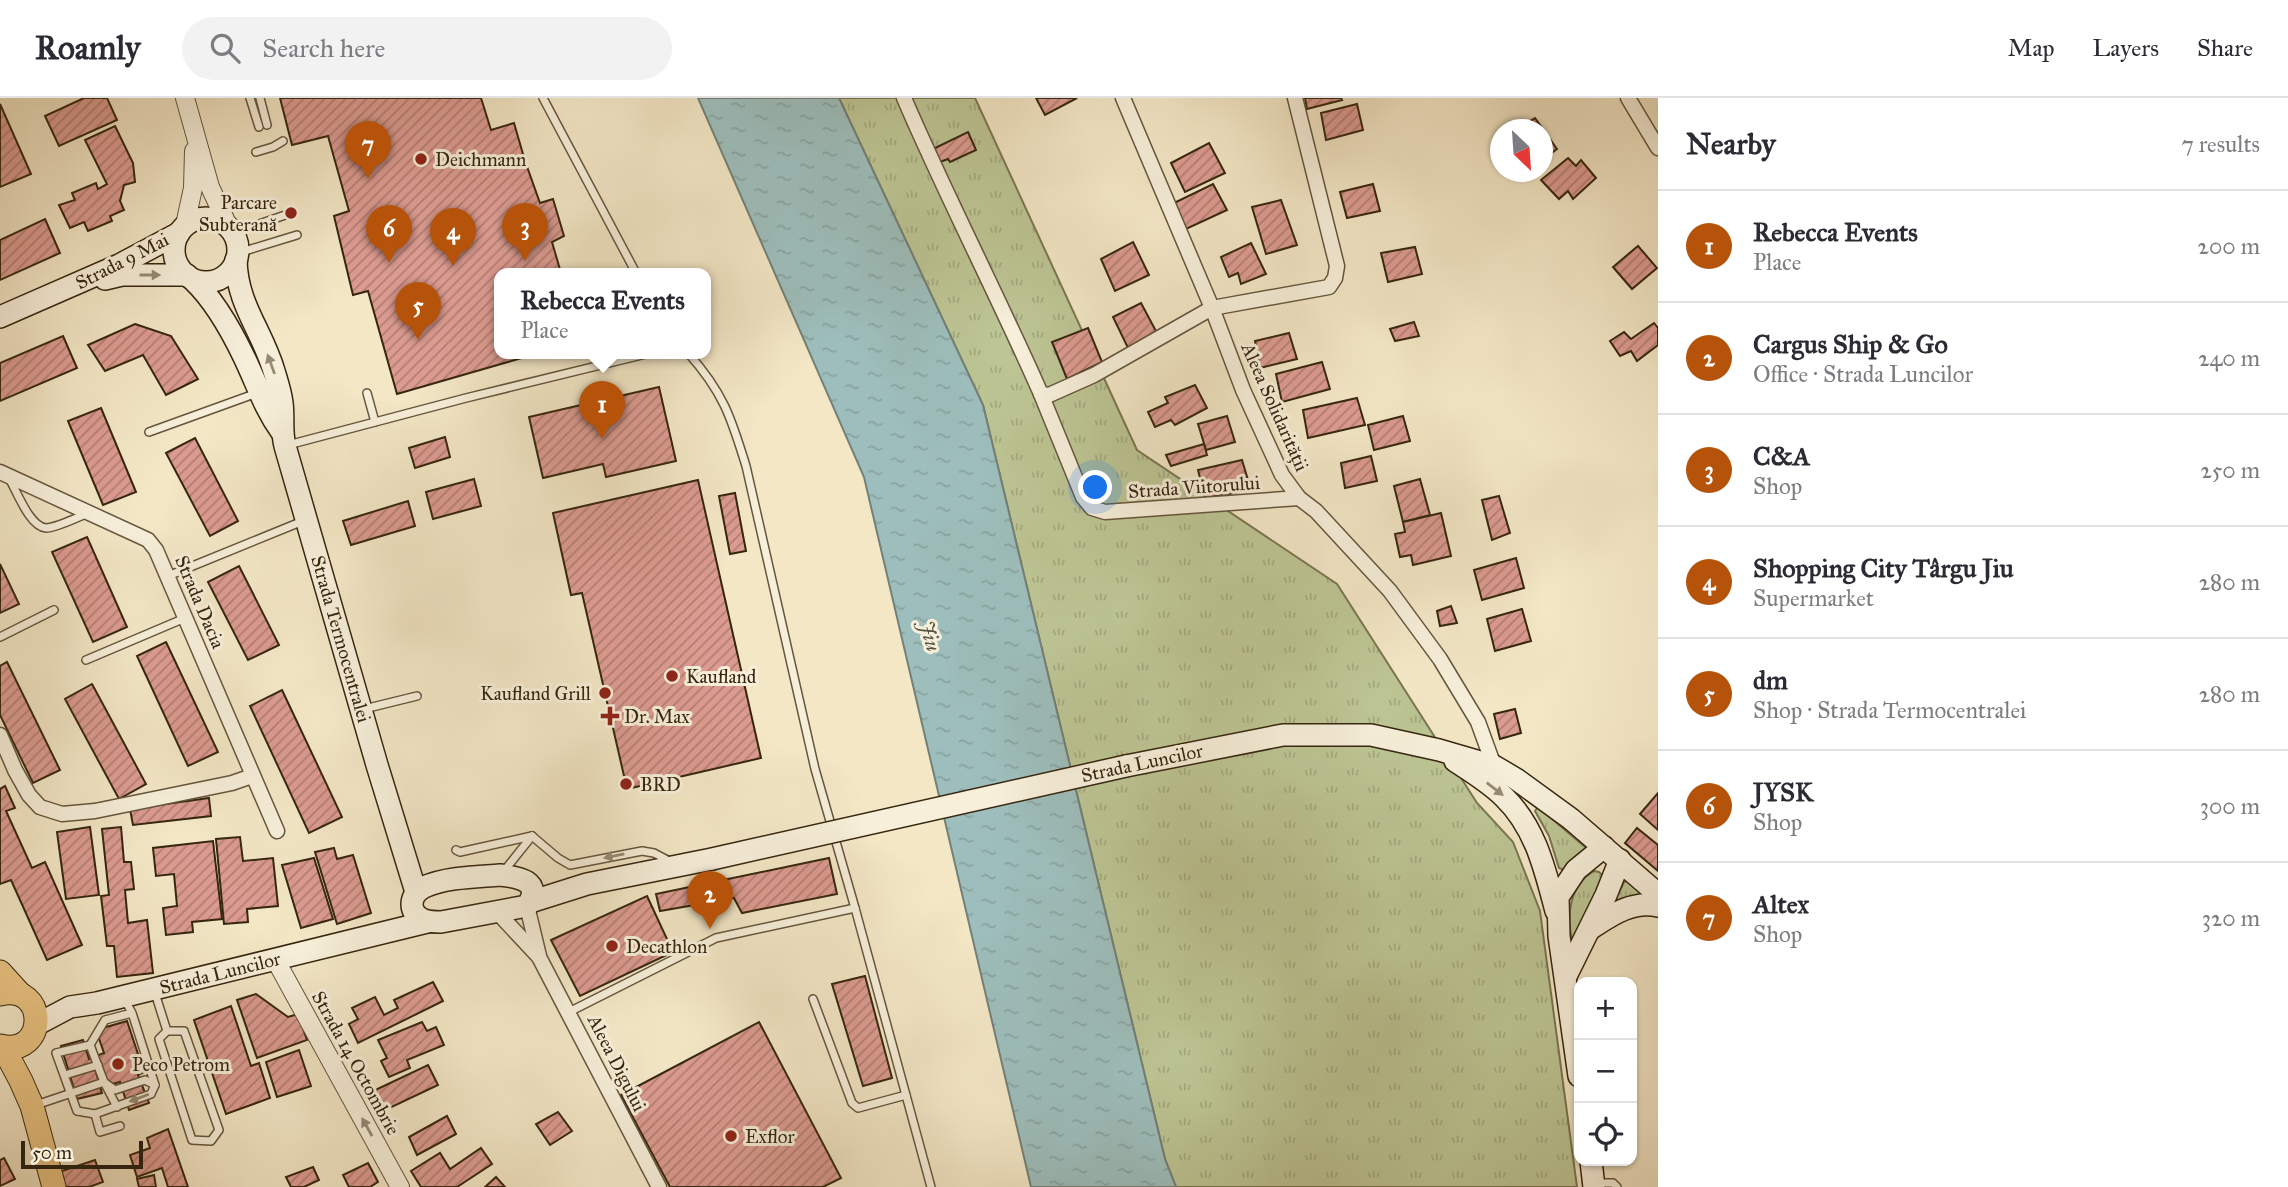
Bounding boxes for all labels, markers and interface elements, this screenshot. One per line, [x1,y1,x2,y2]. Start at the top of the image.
search box [182,17,672,80]
text: Roamly [35,28,140,68]
icon: search [206,29,244,67]
text: Search here [262,32,385,64]
text: Map [2008,33,2055,63]
text: Layers [2093,33,2159,63]
text: Share [2197,33,2253,63]
north arrow [1490,119,1553,182]
pin: 7 [345,121,391,179]
text: Nearby [1686,126,1776,162]
text: 7 results [2181,130,2260,158]
place label: Deichmann [435,148,526,171]
marker: Deichmann [413,151,429,167]
place label: Parcare Subterană [199,191,278,236]
pin: 3 [502,203,548,261]
marker: Parcare Subterană [283,205,299,221]
pin: 6 [366,205,412,263]
pin: 4 [430,208,476,266]
text: Rebecca Events [1753,216,1918,248]
street label: Strada 9 Mai [72,228,172,294]
text: 1 [1704,232,1714,260]
text: 200 m [2198,232,2260,260]
text: Place [1753,248,1801,276]
popup [494,268,711,359]
one-way arrow [139,269,161,280]
pin: 5 [395,282,441,340]
text: Rebecca Events [520,284,685,316]
text: Place [520,316,569,344]
text: Cargus Ship & Go [1753,328,1948,360]
street label: Aleea Solidarității [1236,338,1314,475]
text: 2 [1703,344,1715,372]
text: 240 m [2198,344,2260,372]
one-way arrow [265,354,276,375]
text: Office · Strada Luncilor [1753,360,1973,388]
pin: 1 [579,381,625,439]
text: C&A [1753,440,1810,472]
text: 3 [1704,456,1714,484]
text: 250 m [2200,456,2260,484]
your location [1078,470,1112,504]
street label: Strada Viitorului [1127,471,1261,503]
text: Shop [1753,472,1802,500]
street label: Strada Dacia [170,552,230,653]
text: Shopping City Târgu Jiu [1753,552,2013,584]
street label: Strada Termocentralei [306,553,376,725]
text: 4 [1703,568,1715,596]
text: 280 m [2199,568,2260,596]
text: Supermarket [1753,584,1874,612]
water label: Jiu [913,617,947,654]
text: dm [1753,664,1788,696]
place label: Kaufland [686,665,757,688]
marker: Kaufland [664,668,680,684]
text: 5 [1704,680,1714,708]
text: 280 m [2199,680,2260,708]
place label: Kaufland Grill [480,682,592,705]
marker: Kaufland Grill [597,685,613,701]
text: Shop · Strada Termocentralei [1753,696,2026,724]
place label: Dr. Max [624,705,690,728]
marker: Dr. Max [602,708,618,724]
street label: Strada Luncilor [1079,739,1206,787]
place label: BRD [640,773,681,796]
marker: BRD [618,776,634,792]
text: JYSK [1753,776,1814,808]
one-way arrow [1485,782,1503,797]
text: 6 [1703,792,1715,820]
text: 300 m [2200,792,2260,820]
text: Shop [1753,808,1802,836]
one-way arrow [603,851,625,862]
pin: 2 [687,871,733,929]
text: Altex [1753,888,1809,920]
text: 7 [1703,904,1715,932]
text: 320 m [2202,904,2260,932]
text: Shop [1753,920,1802,948]
place label: Decathlon [626,935,707,958]
marker: Decathlon [604,938,620,954]
street label: Strada Luncilor [157,947,284,999]
map controls [1574,977,1637,1166]
button: + [1574,977,1637,1040]
street label: Strada 14 Octombrie [307,987,405,1139]
street label: Aleea Digului [581,1010,651,1116]
button: − [1574,1040,1637,1103]
place label: Peco Petrom [132,1053,230,1076]
marker: Peco Petrom [110,1056,126,1072]
one-way arrow [128,1093,149,1104]
button: locate [1574,1103,1637,1166]
one-way arrow [361,1117,373,1137]
place label: Exflor [745,1125,795,1148]
marker: Exflor [723,1128,739,1144]
scale bar [21,1138,144,1170]
text: 50 m [32,1141,72,1164]

